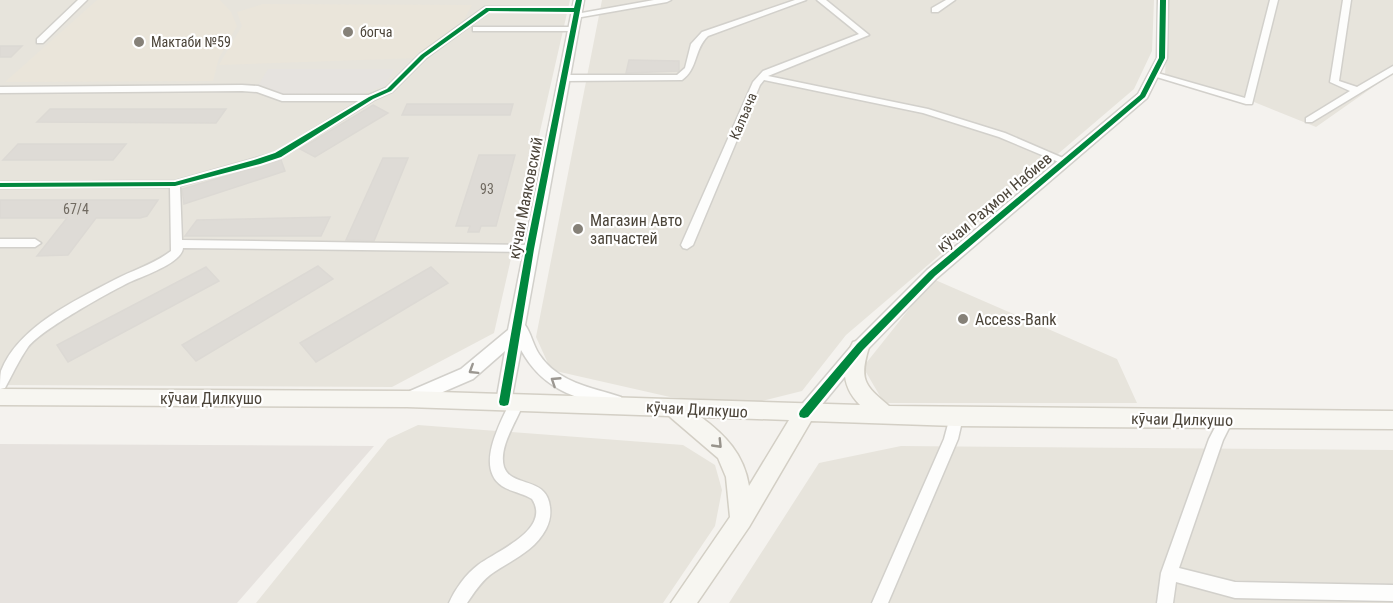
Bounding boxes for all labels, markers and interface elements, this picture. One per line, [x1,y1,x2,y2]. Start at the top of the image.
place label: богча [360,24,392,40]
marker: богча [341,25,355,39]
place label: Мактаби №59 [151,34,231,50]
marker: Мактаби №59 [132,35,146,49]
street label: Калъача [726,90,760,142]
street label: кӯчаи Маяковский [504,135,547,261]
street label: кӯчаи Раҳмон Набиев [933,149,1056,256]
house number: 93 [480,181,494,197]
house number: 67/4 [63,201,89,217]
place label: Магазин Авто запчастей [590,211,682,248]
marker: Магазин Авто запчастей [571,222,585,236]
place label: Access-Bank [975,310,1057,329]
marker: Access-Bank [956,312,970,326]
one-way arrow [469,362,479,374]
one-way arrow [551,376,561,388]
street label: кӯчаи Дилкушо [160,389,262,408]
street label: кӯчаи Дилкушо [646,397,748,422]
street label: кӯчаи Дилкушо [1131,409,1233,430]
one-way arrow [711,438,722,448]

